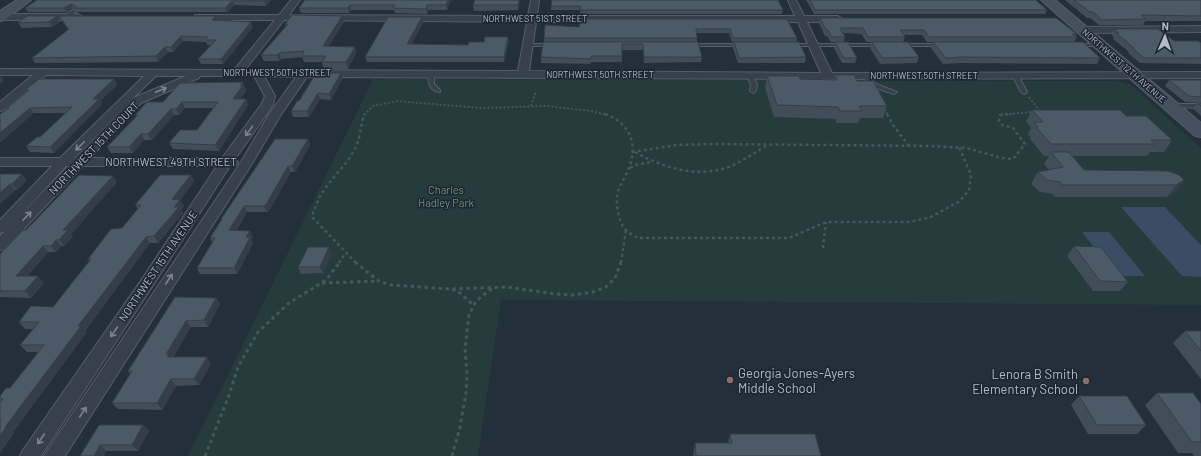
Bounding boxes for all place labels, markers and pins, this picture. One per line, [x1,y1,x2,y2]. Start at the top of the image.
place label: Georgia Jones-Ayers Middle School [738,365,855,396]
place label: Lenora B Smith Elementary School [972,366,1078,397]
marker: Georgia Jones-Ayers Middle School [725,375,735,385]
marker: Lenora B Smith Elementary School [1081,376,1091,386]

